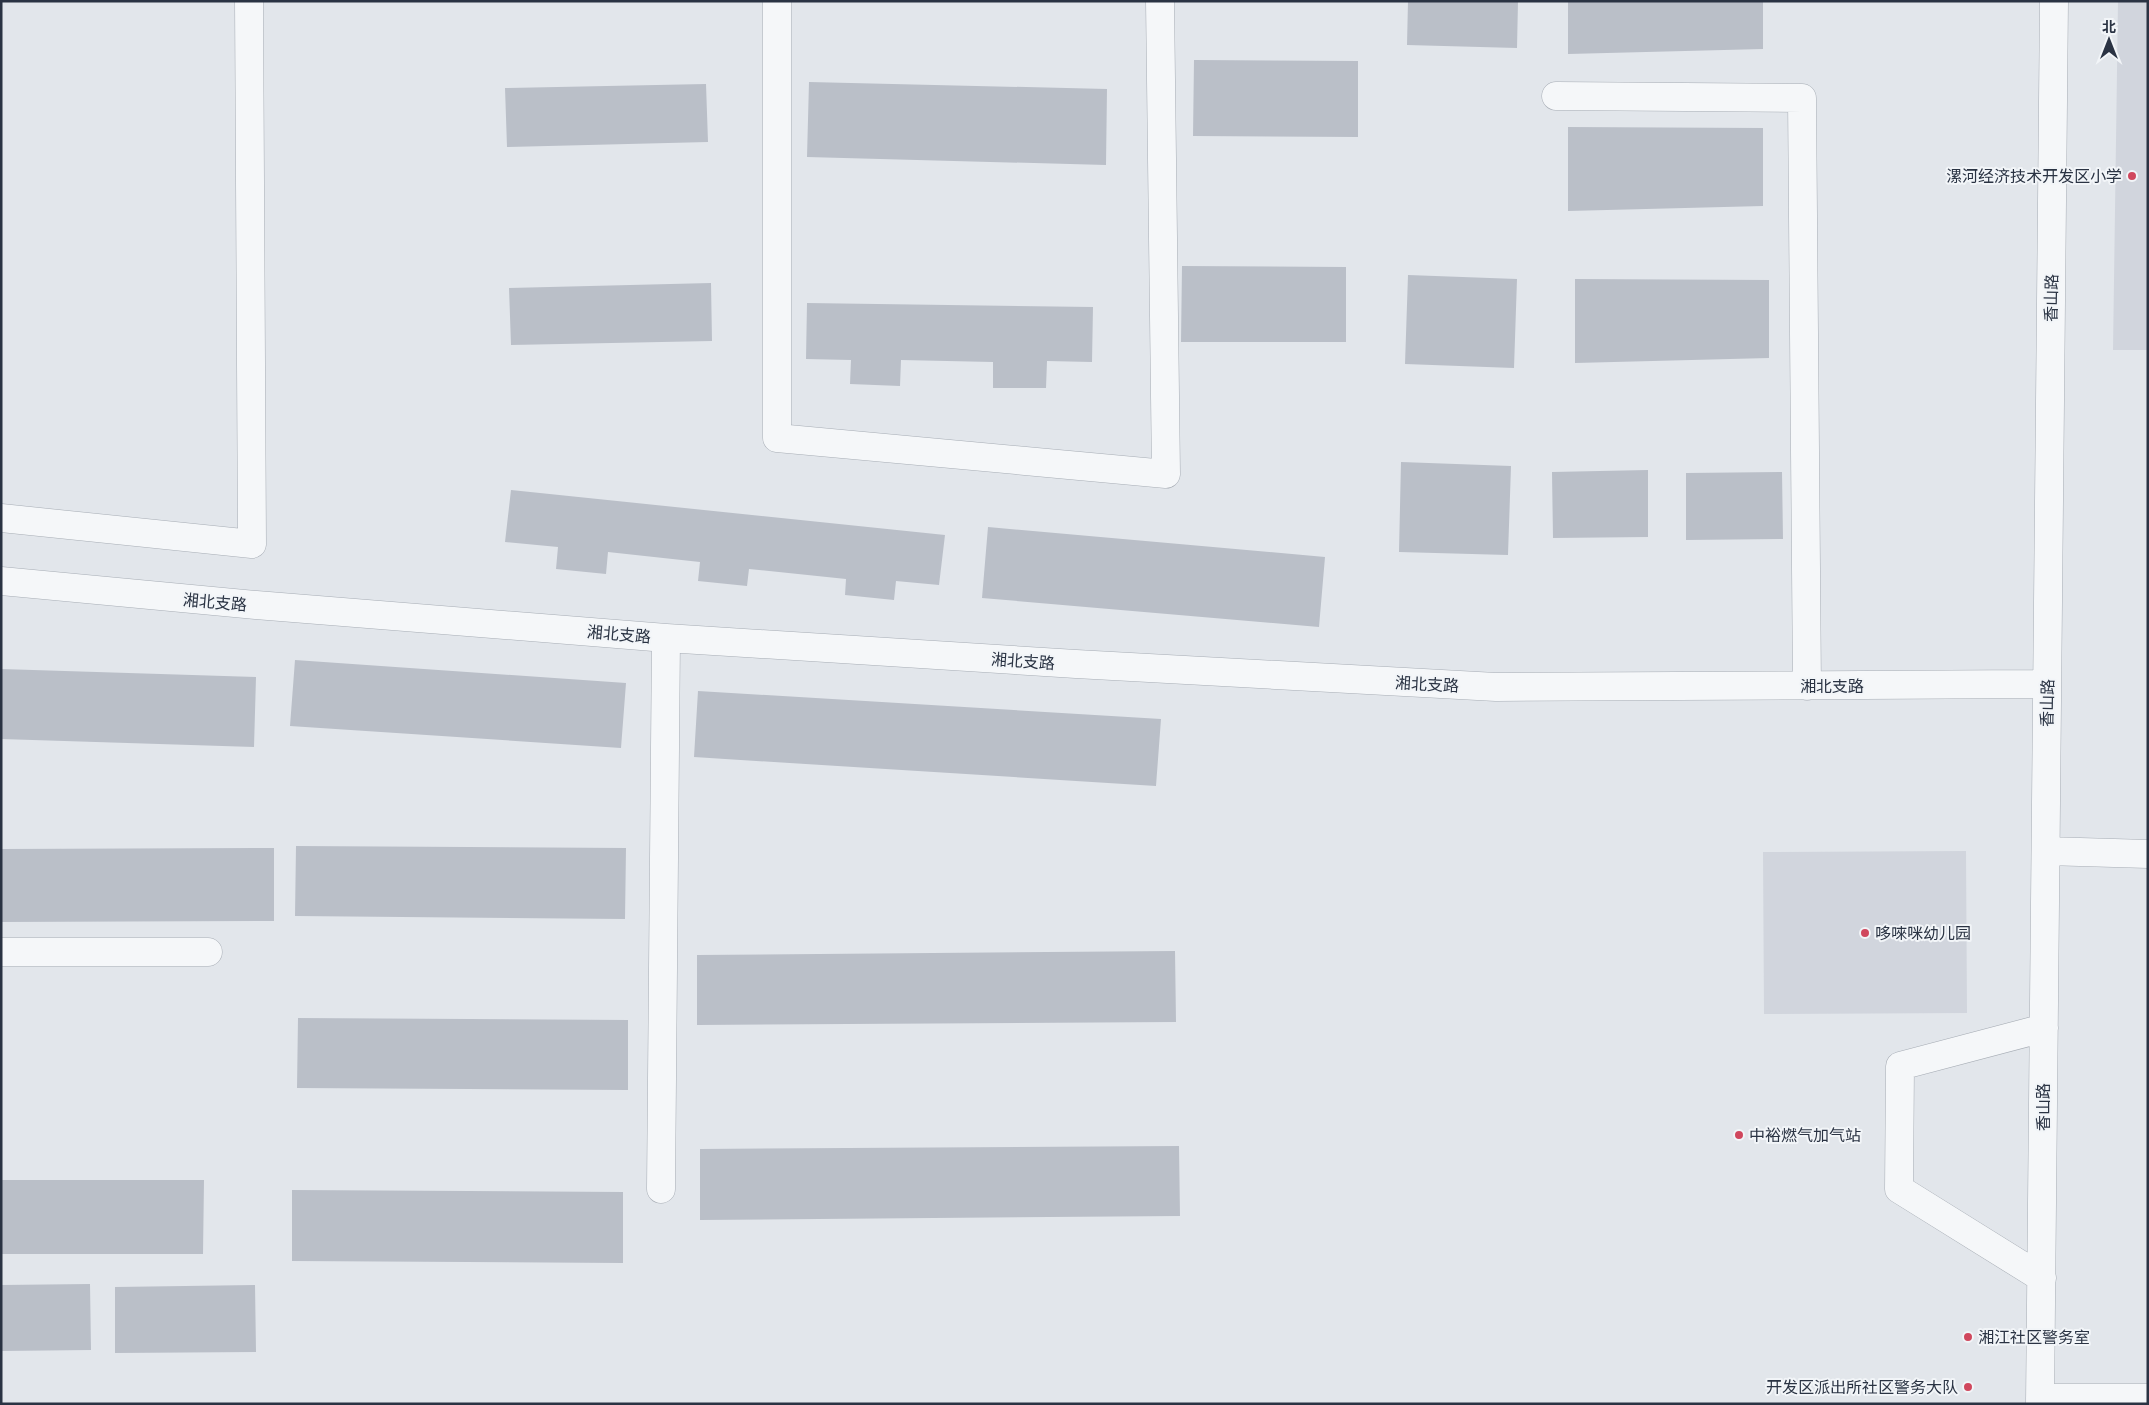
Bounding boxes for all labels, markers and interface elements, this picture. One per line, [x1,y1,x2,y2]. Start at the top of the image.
north arrow [2084,15,2134,65]
text: 北 [2102,18,2116,36]
place label: 漯河经济技术开发区小学 [1946,166,2122,187]
marker: 漯河经济技术开发区小学 [2126,170,2138,182]
street label: 香山路 [2041,274,2062,322]
street label: 湘北支路 [182,589,248,616]
street label: 湘北支路 [586,621,652,648]
street label: 湘北支路 [990,649,1056,674]
street label: 湘北支路 [1394,672,1459,697]
street label: 湘北支路 [1800,676,1864,697]
street label: 香山路 [2037,679,2058,727]
place label: 哆唻咪幼儿园 [1875,923,1971,944]
marker: 哆唻咪幼儿园 [1859,927,1871,939]
street label: 香山路 [2033,1083,2054,1131]
place label: 中裕燃气加气站 [1749,1125,1861,1146]
marker: 中裕燃气加气站 [1733,1129,1745,1141]
place label: 湘江社区警务室 [1978,1327,2090,1348]
marker: 湘江社区警务室 [1962,1331,1974,1343]
place label: 开发区派出所社区警务大队 [1766,1377,1958,1398]
marker: 开发区派出所社区警务大队 [1962,1381,1974,1393]

